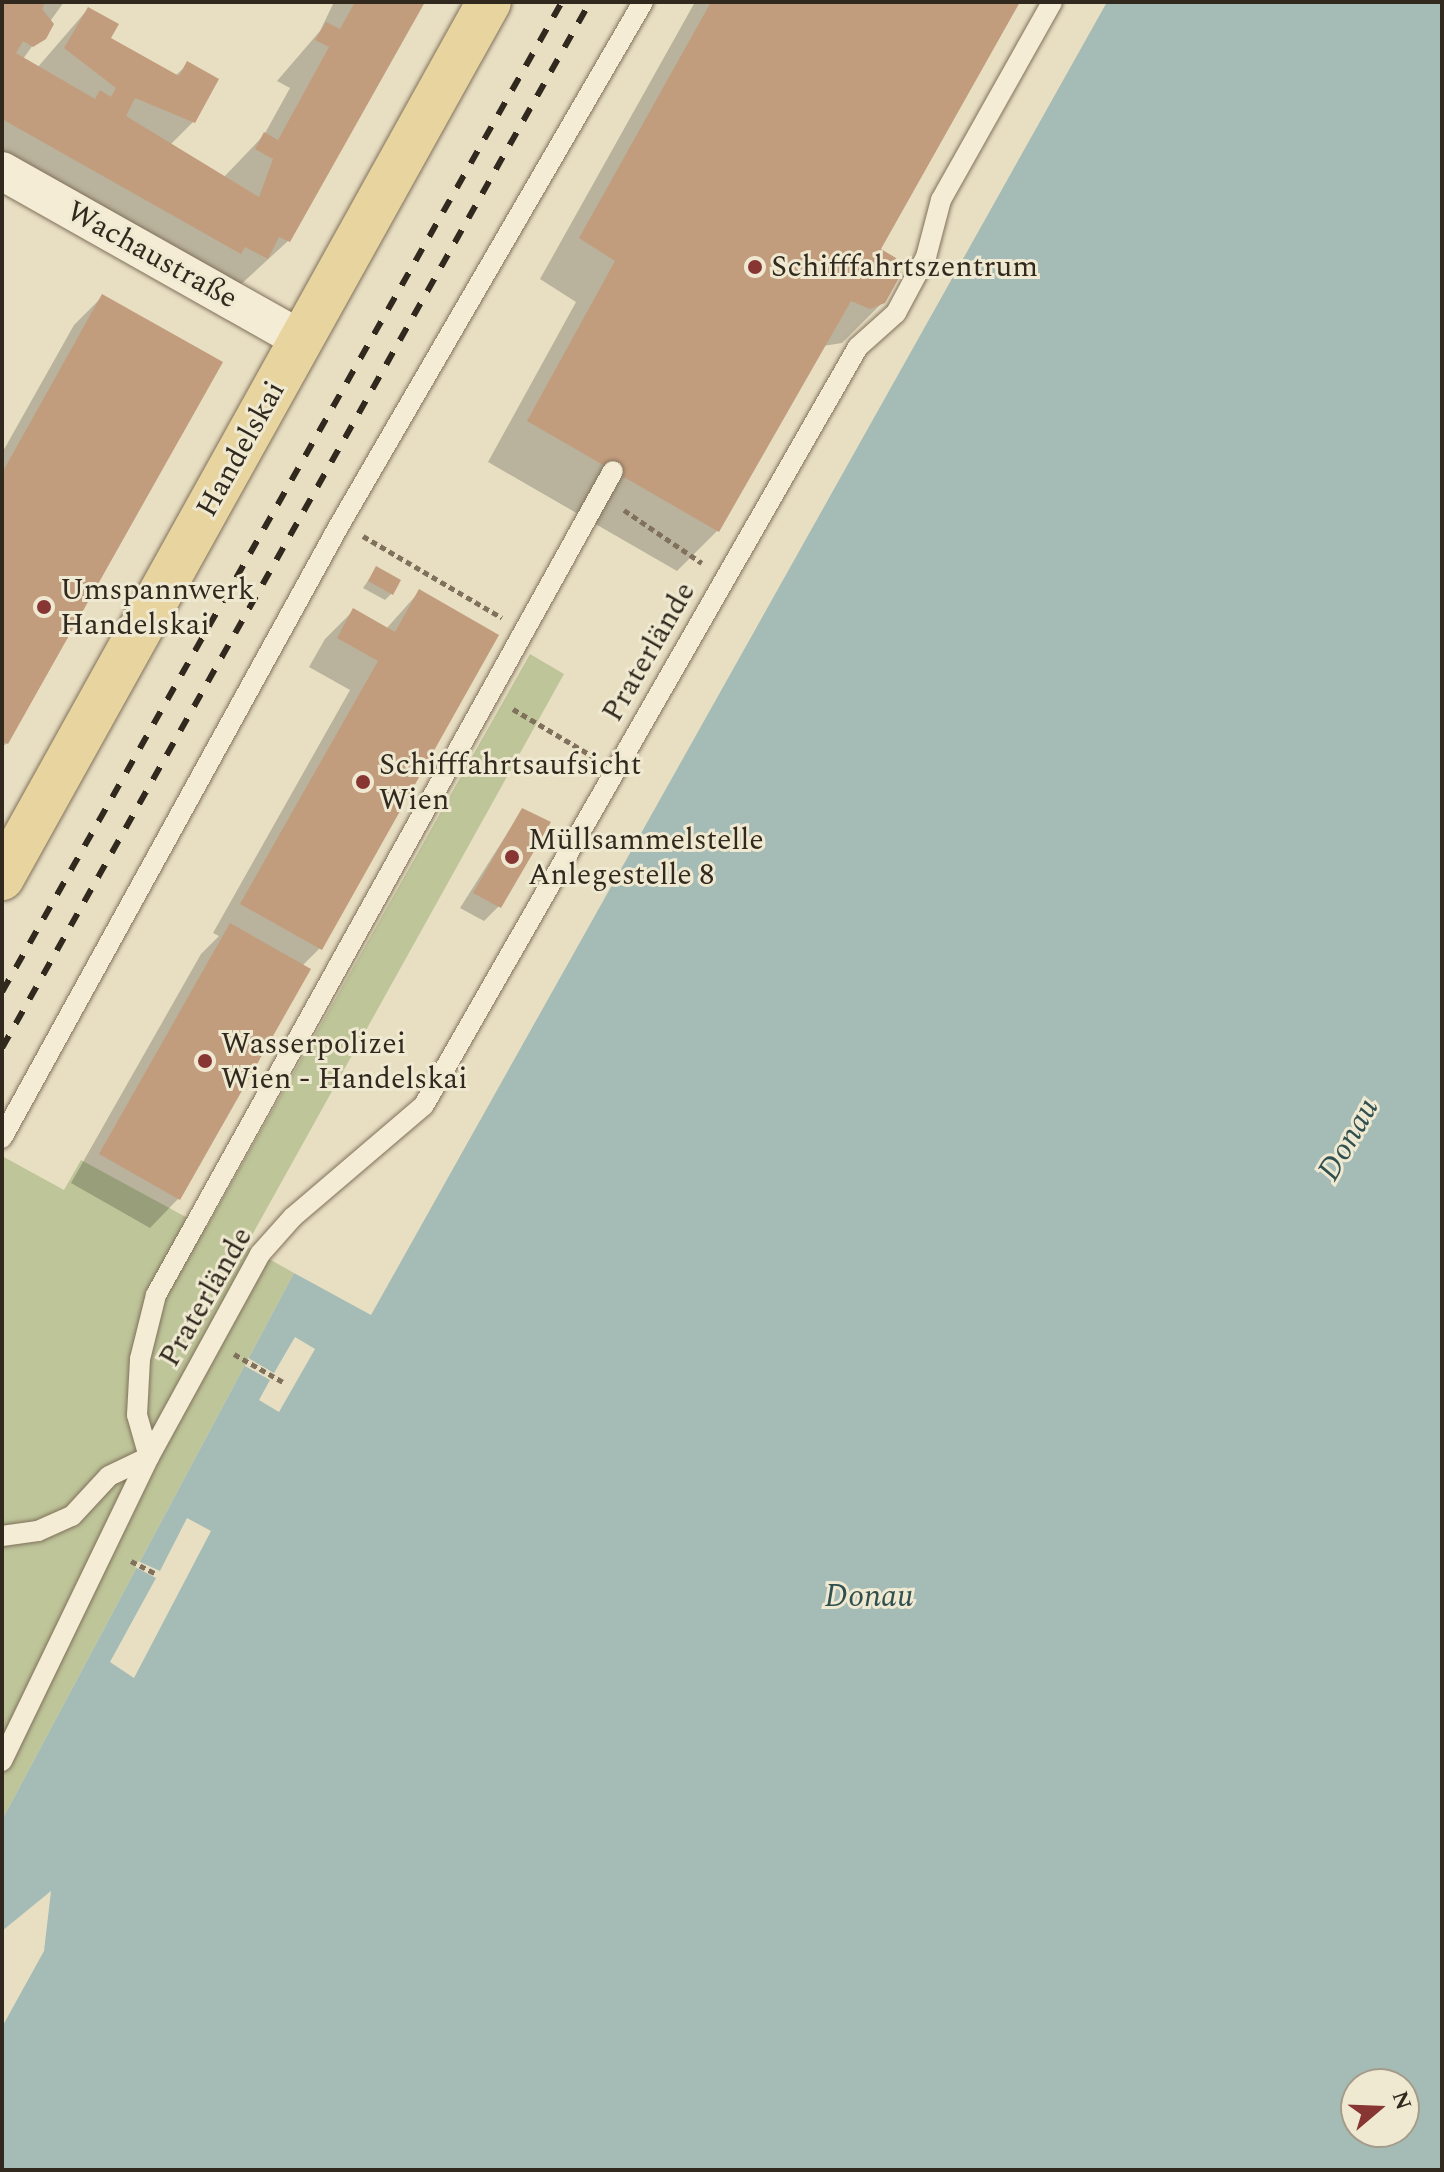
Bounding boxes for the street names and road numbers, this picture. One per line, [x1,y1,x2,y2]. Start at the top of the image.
street label: Wachaustraße [60,193,244,317]
street label: Handelskai [189,375,293,523]
street label: Praterlände [595,576,703,728]
street label: Praterlände [152,1221,260,1373]

